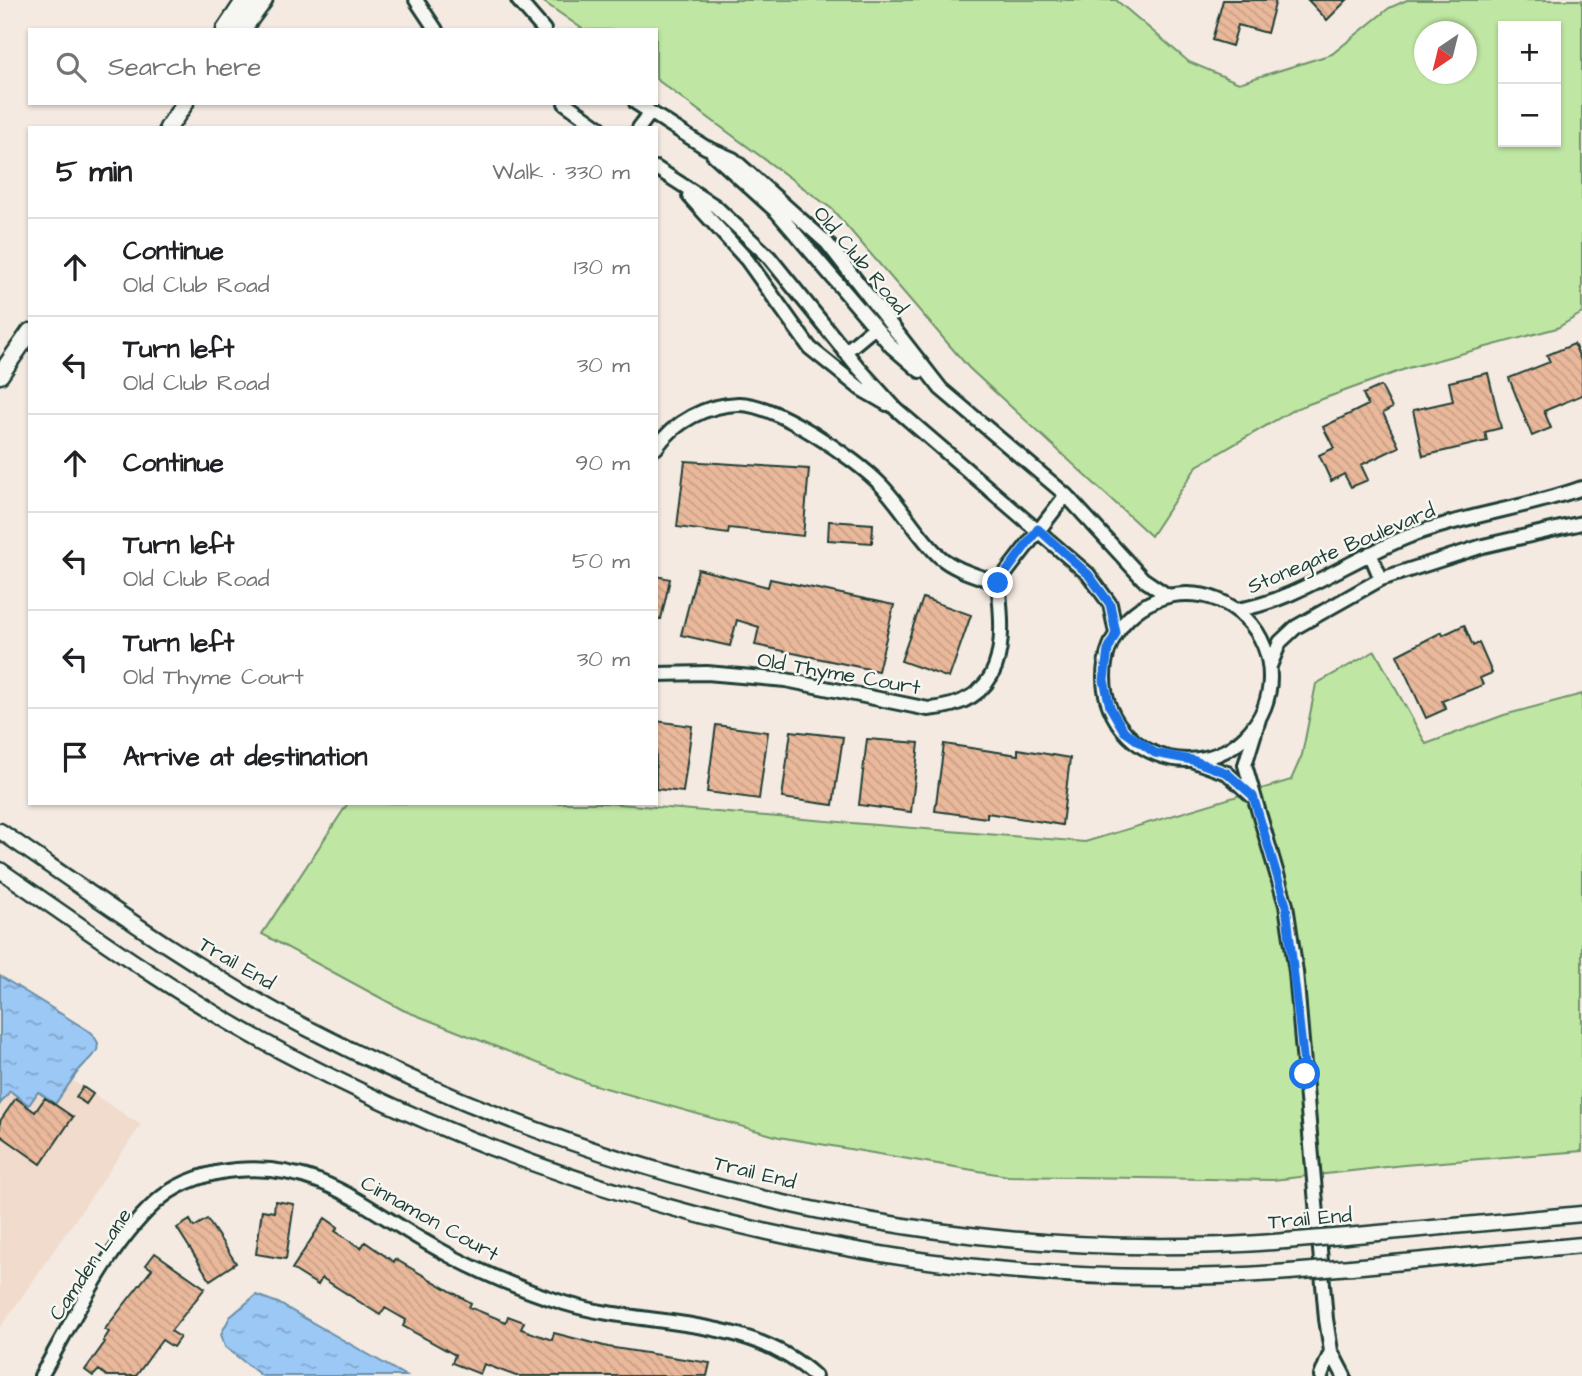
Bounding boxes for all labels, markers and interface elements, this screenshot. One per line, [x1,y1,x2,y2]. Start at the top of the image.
north arrow [1414,21,1477,84]
map controls [1498,21,1561,147]
button: + [1498,21,1561,84]
search box [28,28,658,105]
icon: search [52,48,90,86]
text: Search here [108,49,261,85]
button: − [1498,84,1561,147]
text: 5 min [56,151,132,193]
text: Walk · 330 m [492,156,630,188]
street label: Old Club Road [806,200,915,321]
text: Continue [123,233,224,269]
icon: ahead [56,248,94,286]
text: 130 m [574,251,630,283]
text: Old Club Road [123,269,270,301]
text: Turn left [123,331,234,367]
icon: left [56,346,94,384]
text: 30 m [577,349,630,381]
text: Old Club Road [123,367,270,399]
icon: ahead [56,444,94,482]
text: Continue [123,445,224,481]
text: 90 m [575,447,630,479]
street label: Stonegate Boulevard [1243,496,1441,603]
text: Turn left [123,527,234,563]
icon: left [56,542,94,580]
text: 50 m [572,545,630,577]
text: Old Club Road [123,563,270,595]
route end [982,567,1013,598]
text: Turn left [123,625,234,661]
icon: left [56,640,94,678]
text: 30 m [577,643,630,675]
street label: Old Thyme Court [755,645,923,704]
text: Old Thyme Court [123,661,304,693]
icon: arrive [56,738,94,776]
text: Arrive at destination [123,739,368,775]
street label: Trail End [193,930,281,997]
route start [1289,1058,1320,1089]
street label: Trail End [711,1148,799,1197]
street label: Cinnamon Court [355,1168,505,1269]
street label: Trail End [1267,1200,1353,1237]
street label: Camden Lane [42,1202,139,1326]

